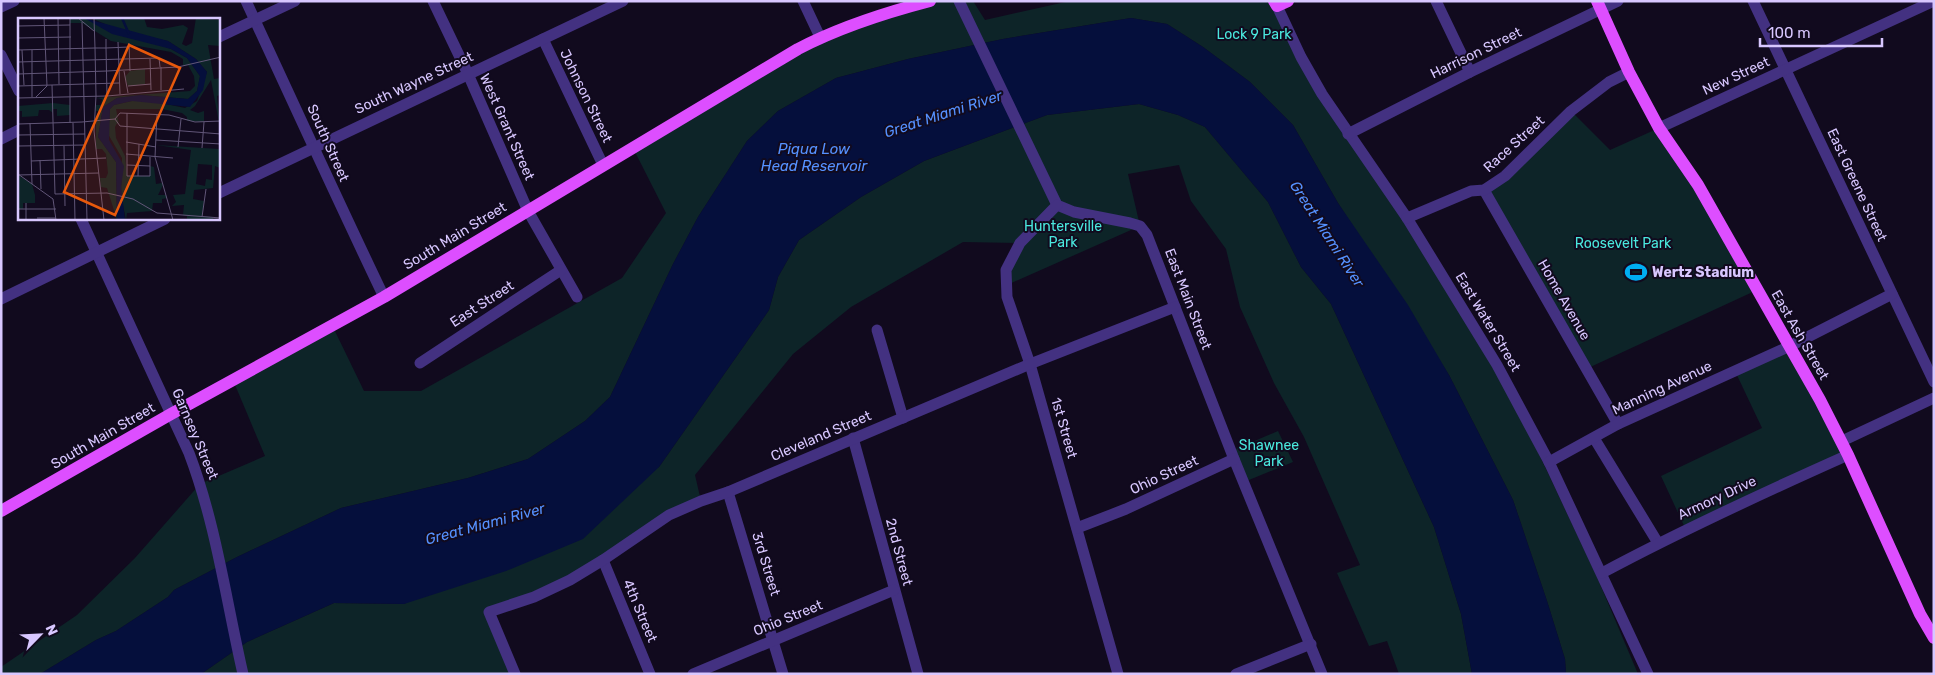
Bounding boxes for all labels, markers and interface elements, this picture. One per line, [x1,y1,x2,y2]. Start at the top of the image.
scale bar [1760,15,1882,47]
inset map [18,18,220,220]
street label: Harrison Street [1428,23,1525,82]
text: 100 m [1768,24,1810,42]
park label: Lock 9 Park [1217,26,1292,43]
street label: Johnson Street [556,47,616,146]
street label: South Wayne Street [352,48,476,118]
street label: New Street [1700,53,1773,99]
street label: West Grant Street [476,71,538,183]
water label: Great Miami River [882,86,1006,142]
street label: South Street [303,102,353,185]
street label: Race Street [1480,112,1548,176]
street label: East Greene Street [1823,126,1891,245]
water label: Piqua Low Head Reservoir [761,140,868,175]
water label: Great Miami River [1286,177,1369,292]
street label: South Main Street [400,198,510,273]
park label: Huntersville Park [1024,218,1102,251]
park label: Roosevelt Park [1575,235,1672,252]
street label: East Main Street [1161,246,1215,352]
street label: Home Avenue [1534,257,1594,344]
sports icon: Wertz Stadium [1623,259,1649,285]
place label: Wertz Stadium [1652,264,1754,281]
street label: East Water Street [1452,269,1525,375]
street label: East Street [447,277,518,331]
street label: East Ash Street [1767,287,1833,383]
street label: Manning Avenue [1609,357,1715,419]
street label: Garnsey Street [168,386,222,482]
street label: 1st Street [1047,396,1081,461]
street label: South Main Street [48,399,158,473]
street label: Cleveland Street [768,407,874,465]
park label: Shawnee Park [1239,437,1299,470]
street label: Ohio Street [1127,452,1201,498]
street label: Armory Drive [1675,472,1759,524]
water label: Great Miami River [423,499,548,549]
street label: 2nd Street [882,517,916,588]
street label: 3rd Street [748,530,784,598]
street label: 4th Street [619,577,661,645]
street label: Ohio Street [751,596,826,640]
north arrow [15,610,65,660]
text: N [42,622,61,638]

